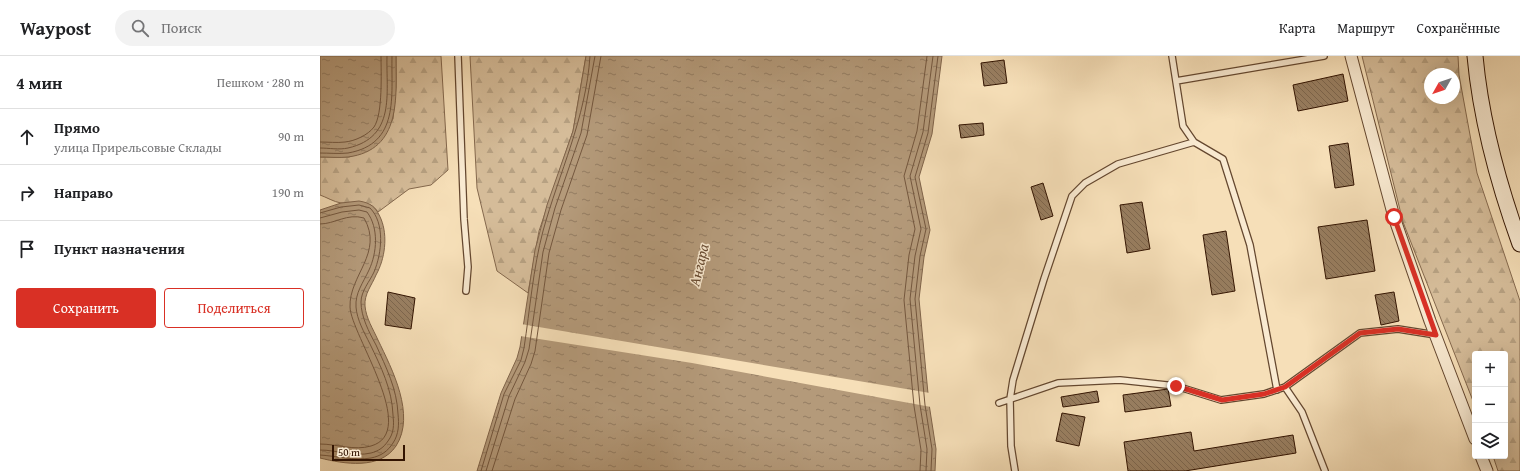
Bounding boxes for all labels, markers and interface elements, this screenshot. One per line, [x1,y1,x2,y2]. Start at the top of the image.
search box [115,10,395,46]
text: Waypost [20,14,91,42]
icon: search [129,17,151,39]
text: Поиск [161,17,202,38]
text: Карта [1279,18,1315,38]
text: Маршрут [1337,18,1395,38]
text: Сохранённые [1417,18,1500,38]
north arrow [1424,68,1460,104]
text: 4 мин [16,70,62,95]
text: Пешком · 280 m [217,73,304,92]
text: Прямо [54,117,100,138]
icon: ahead [16,126,38,148]
text: 90 m [278,127,304,146]
text: улица Прирельсовые Склады [54,138,222,157]
icon: right [16,182,38,204]
text: Направо [54,182,113,203]
text: 190 m [272,183,304,202]
route start [1385,208,1403,226]
icon: arrive [16,238,38,260]
text: Пункт назначения [54,238,185,259]
water label: Ангара [683,242,714,289]
button: Сохранить [16,288,156,328]
button: Поделиться [164,288,304,328]
map controls [1472,351,1508,459]
button: + [1472,351,1508,387]
route end [1167,377,1185,395]
button: − [1472,387,1508,423]
button: layers [1472,423,1508,459]
scale bar [332,443,405,462]
text: 50 m [338,444,360,460]

